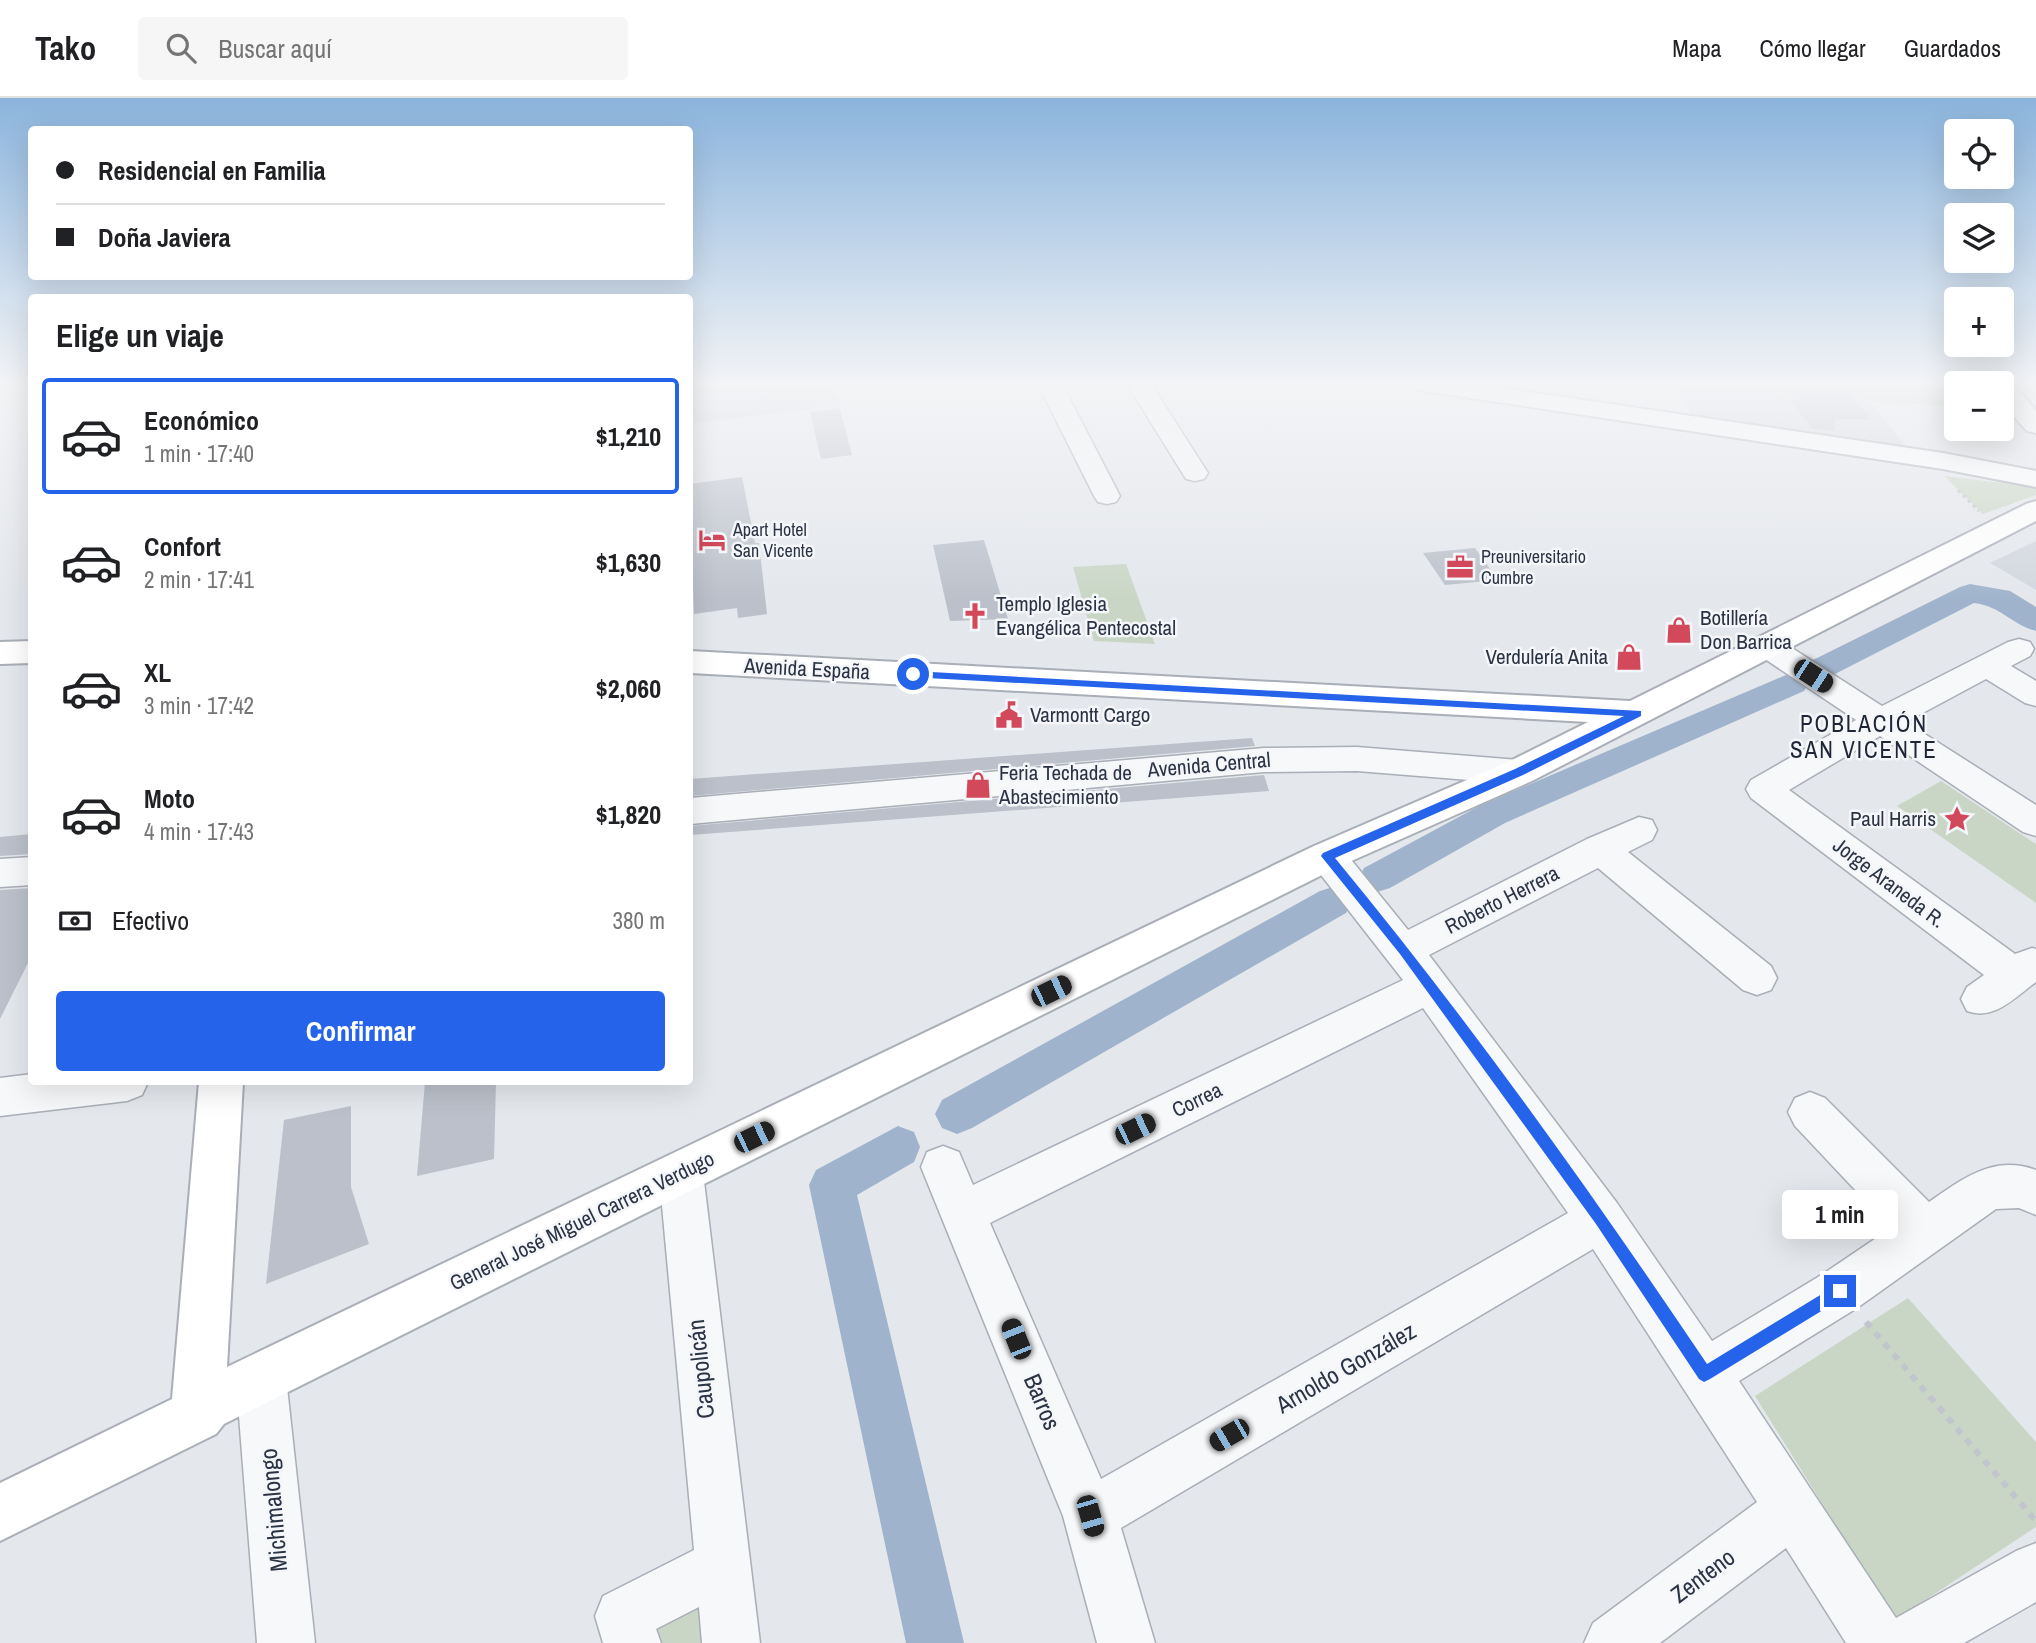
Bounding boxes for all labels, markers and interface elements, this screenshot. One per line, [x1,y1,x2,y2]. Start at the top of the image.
search box [138,17,628,80]
text: Tako [35,26,96,70]
icon: search [162,29,200,67]
text: Buscar aquí [218,31,332,66]
text: Mapa [1672,32,1722,64]
text: Cómo llegar [1760,32,1866,64]
text: Guardados [1904,32,2001,64]
map controls [1944,119,2014,441]
button: locate [1944,119,2014,189]
text: Residencial en Familia [98,153,326,188]
button: layers [1944,203,2014,273]
text: Doña Javiera [98,220,231,255]
button: + [1944,287,2014,357]
text: Elige un viaje [56,314,224,357]
button: − [1944,371,2014,441]
text: Económico [144,403,259,438]
icon: car [60,405,123,468]
text: $1,210 [596,419,661,454]
text: 1 min · 17:40 [144,438,254,469]
place label: Apart Hotel San Vicente [732,517,813,563]
hotel icon: Apart Hotel San Vicente [697,525,727,555]
text: Confort [144,529,221,564]
icon: car [60,531,123,594]
place label: Preuniversitario Cumbre [1481,544,1586,590]
text: $1,630 [596,545,661,580]
office icon: Preuniversitario Cumbre [1445,552,1475,582]
text: 2 min · 17:41 [144,564,254,595]
place label: Templo Iglesia Evangélica Pentecostal [996,589,1176,642]
church icon: Templo Iglesia Evangélica Pentecostal [960,601,990,631]
place label: Botillería Don Barrica [1700,603,1792,656]
shop icon: Botillería Don Barrica [1664,615,1694,645]
place label: Verdulería Anita [1485,642,1608,671]
shop icon: Verdulería Anita [1614,642,1644,672]
street label: Avenida España [742,651,871,686]
text: XL [144,655,171,690]
car [1790,656,1837,696]
icon: car [60,657,123,720]
route start [897,658,929,690]
text: $2,060 [596,671,661,706]
text: 3 min · 17:42 [144,690,254,721]
public building icon: Varmontt Cargo [994,700,1024,730]
place label: Varmontt Cargo [1030,700,1150,729]
district label: POBLACIÓN SAN VICENTE [1790,708,1938,765]
street label: Avenida Central [1145,745,1272,784]
place label: Feria Techada de Abastecimiento [998,758,1132,811]
shop icon: Feria Techada de Abastecimiento [963,770,993,800]
text: Moto [144,781,195,816]
icon: car [60,783,123,846]
text: $1,820 [596,797,661,832]
place label: Paul Harris [1850,804,1936,833]
place icon: Paul Harris [1942,804,1972,834]
text: 4 min · 17:43 [144,816,254,847]
street label: Jorge Araneda R. [1827,831,1952,935]
street label: Roberto Herrera [1440,858,1564,941]
icon: cash [56,902,94,940]
text: Efectivo [112,903,189,938]
text: 380 m [613,905,665,936]
car [1028,972,1075,1010]
button: Confirmar [56,991,665,1071]
street label: Correa [1167,1075,1227,1124]
car [1112,1110,1159,1148]
car [731,1118,778,1156]
street label: General José Miguel Carrera Verdugo [445,1144,719,1297]
callout: 1 min [1782,1190,1898,1238]
text: 1 min [1815,1199,1865,1230]
route end [1824,1275,1856,1307]
street label: Arnoldo González [1269,1314,1421,1421]
car [999,1316,1034,1362]
street label: Caupolicán [679,1318,721,1420]
street label: Barros [1017,1369,1069,1435]
car [1206,1415,1253,1455]
street label: Michimalongo [252,1447,294,1573]
car [1075,1493,1106,1539]
street label: Zenteno [1664,1541,1741,1610]

